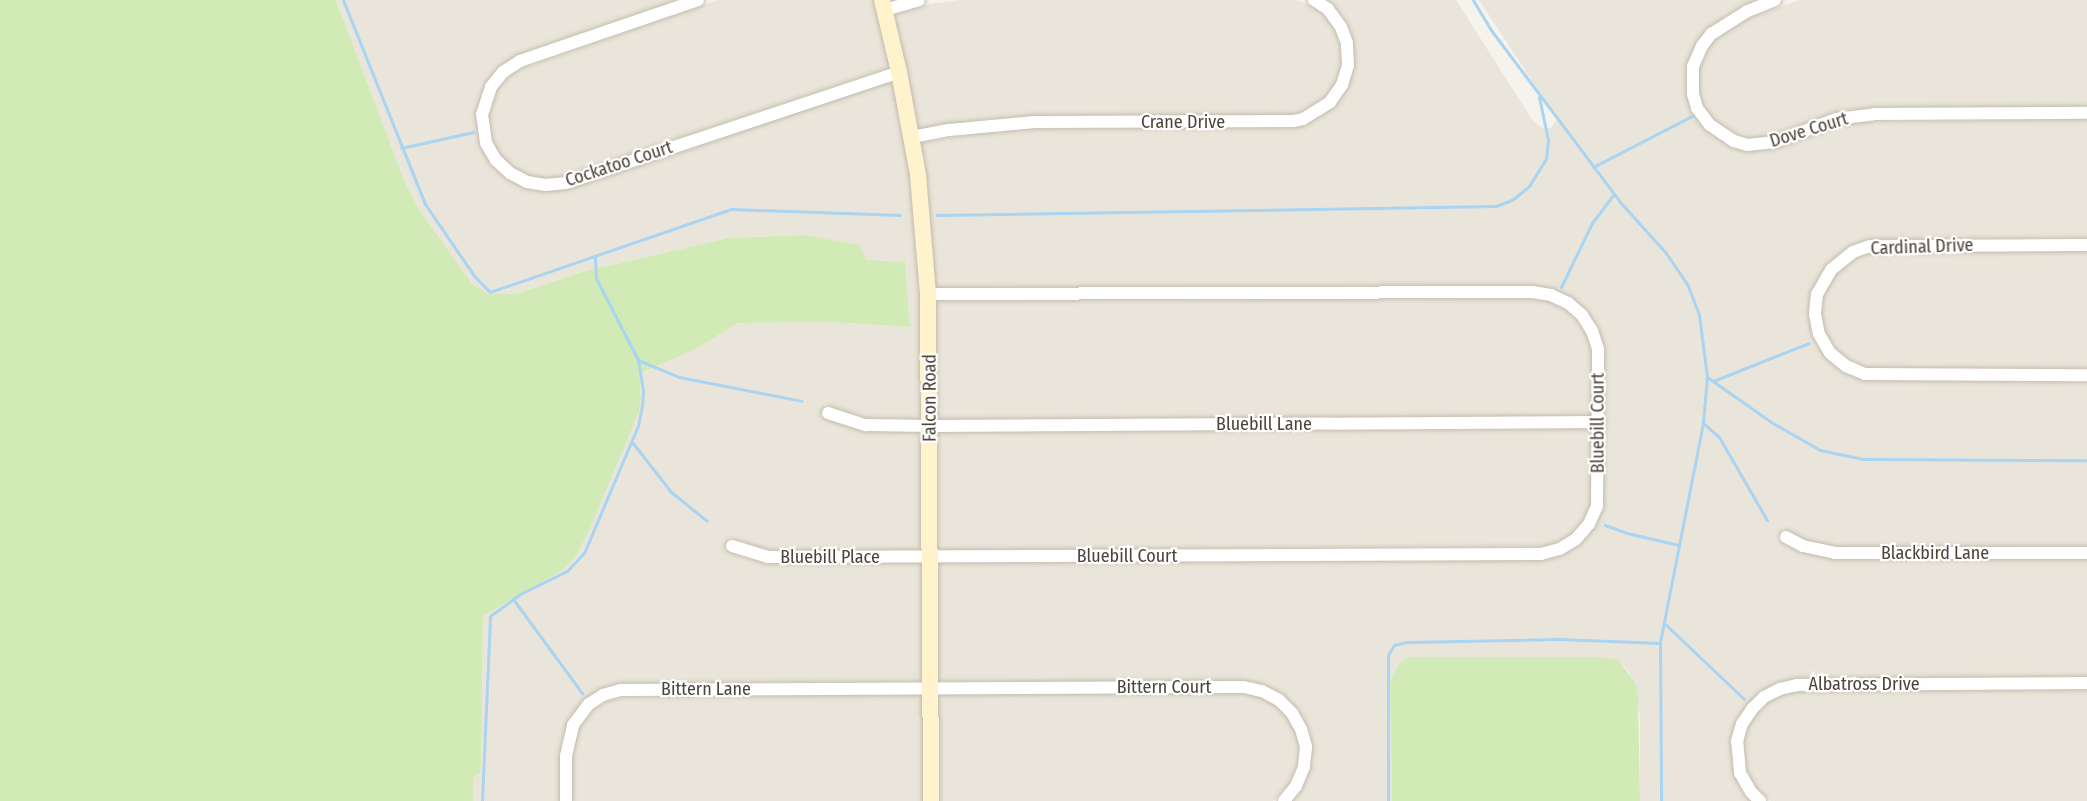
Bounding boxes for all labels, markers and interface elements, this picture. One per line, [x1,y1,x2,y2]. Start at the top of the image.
street label: Dove Court [1767,108,1851,152]
street label: Crane Drive [1141,111,1225,133]
street label: Cockatoo Court [563,136,675,192]
street label: Cardinal Drive [1870,234,1974,260]
street label: Falcon Road [919,354,941,442]
street label: Bluebill Court [1587,373,1609,473]
street label: Bluebill Lane [1216,413,1312,435]
street label: Blackbird Lane [1881,542,1989,564]
street label: Bluebill Court [1077,545,1177,567]
street label: Bluebill Place [780,546,880,568]
street label: Albatross Drive [1808,673,1920,695]
street label: Bittern Court [1117,676,1211,698]
street label: Bittern Lane [661,678,751,700]

